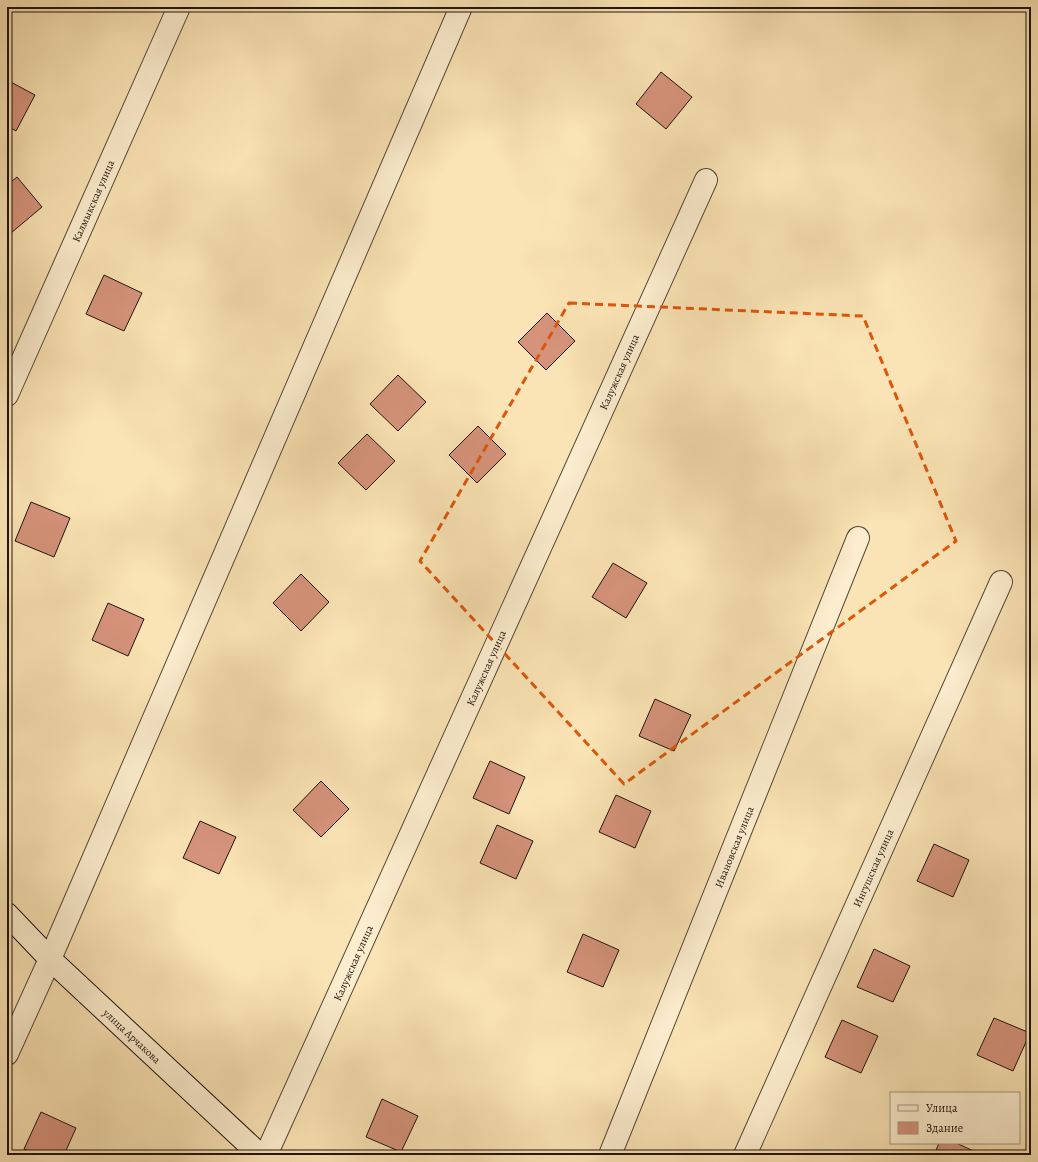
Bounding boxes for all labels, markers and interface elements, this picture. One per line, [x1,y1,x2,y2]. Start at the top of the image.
street label: Калмыкская улица [69,157,119,245]
street label: Калужская улица [596,331,643,412]
street label: Калужская улица [463,627,510,708]
street label: Ивановская улица [711,803,758,890]
street label: Ингушская улица [850,826,898,910]
street label: Калужская улица [330,922,377,1003]
street label: улица Арчакова [99,1005,164,1068]
legend [890,1092,1020,1144]
text: Улица [926,1100,958,1116]
text: Здание [926,1120,963,1136]

